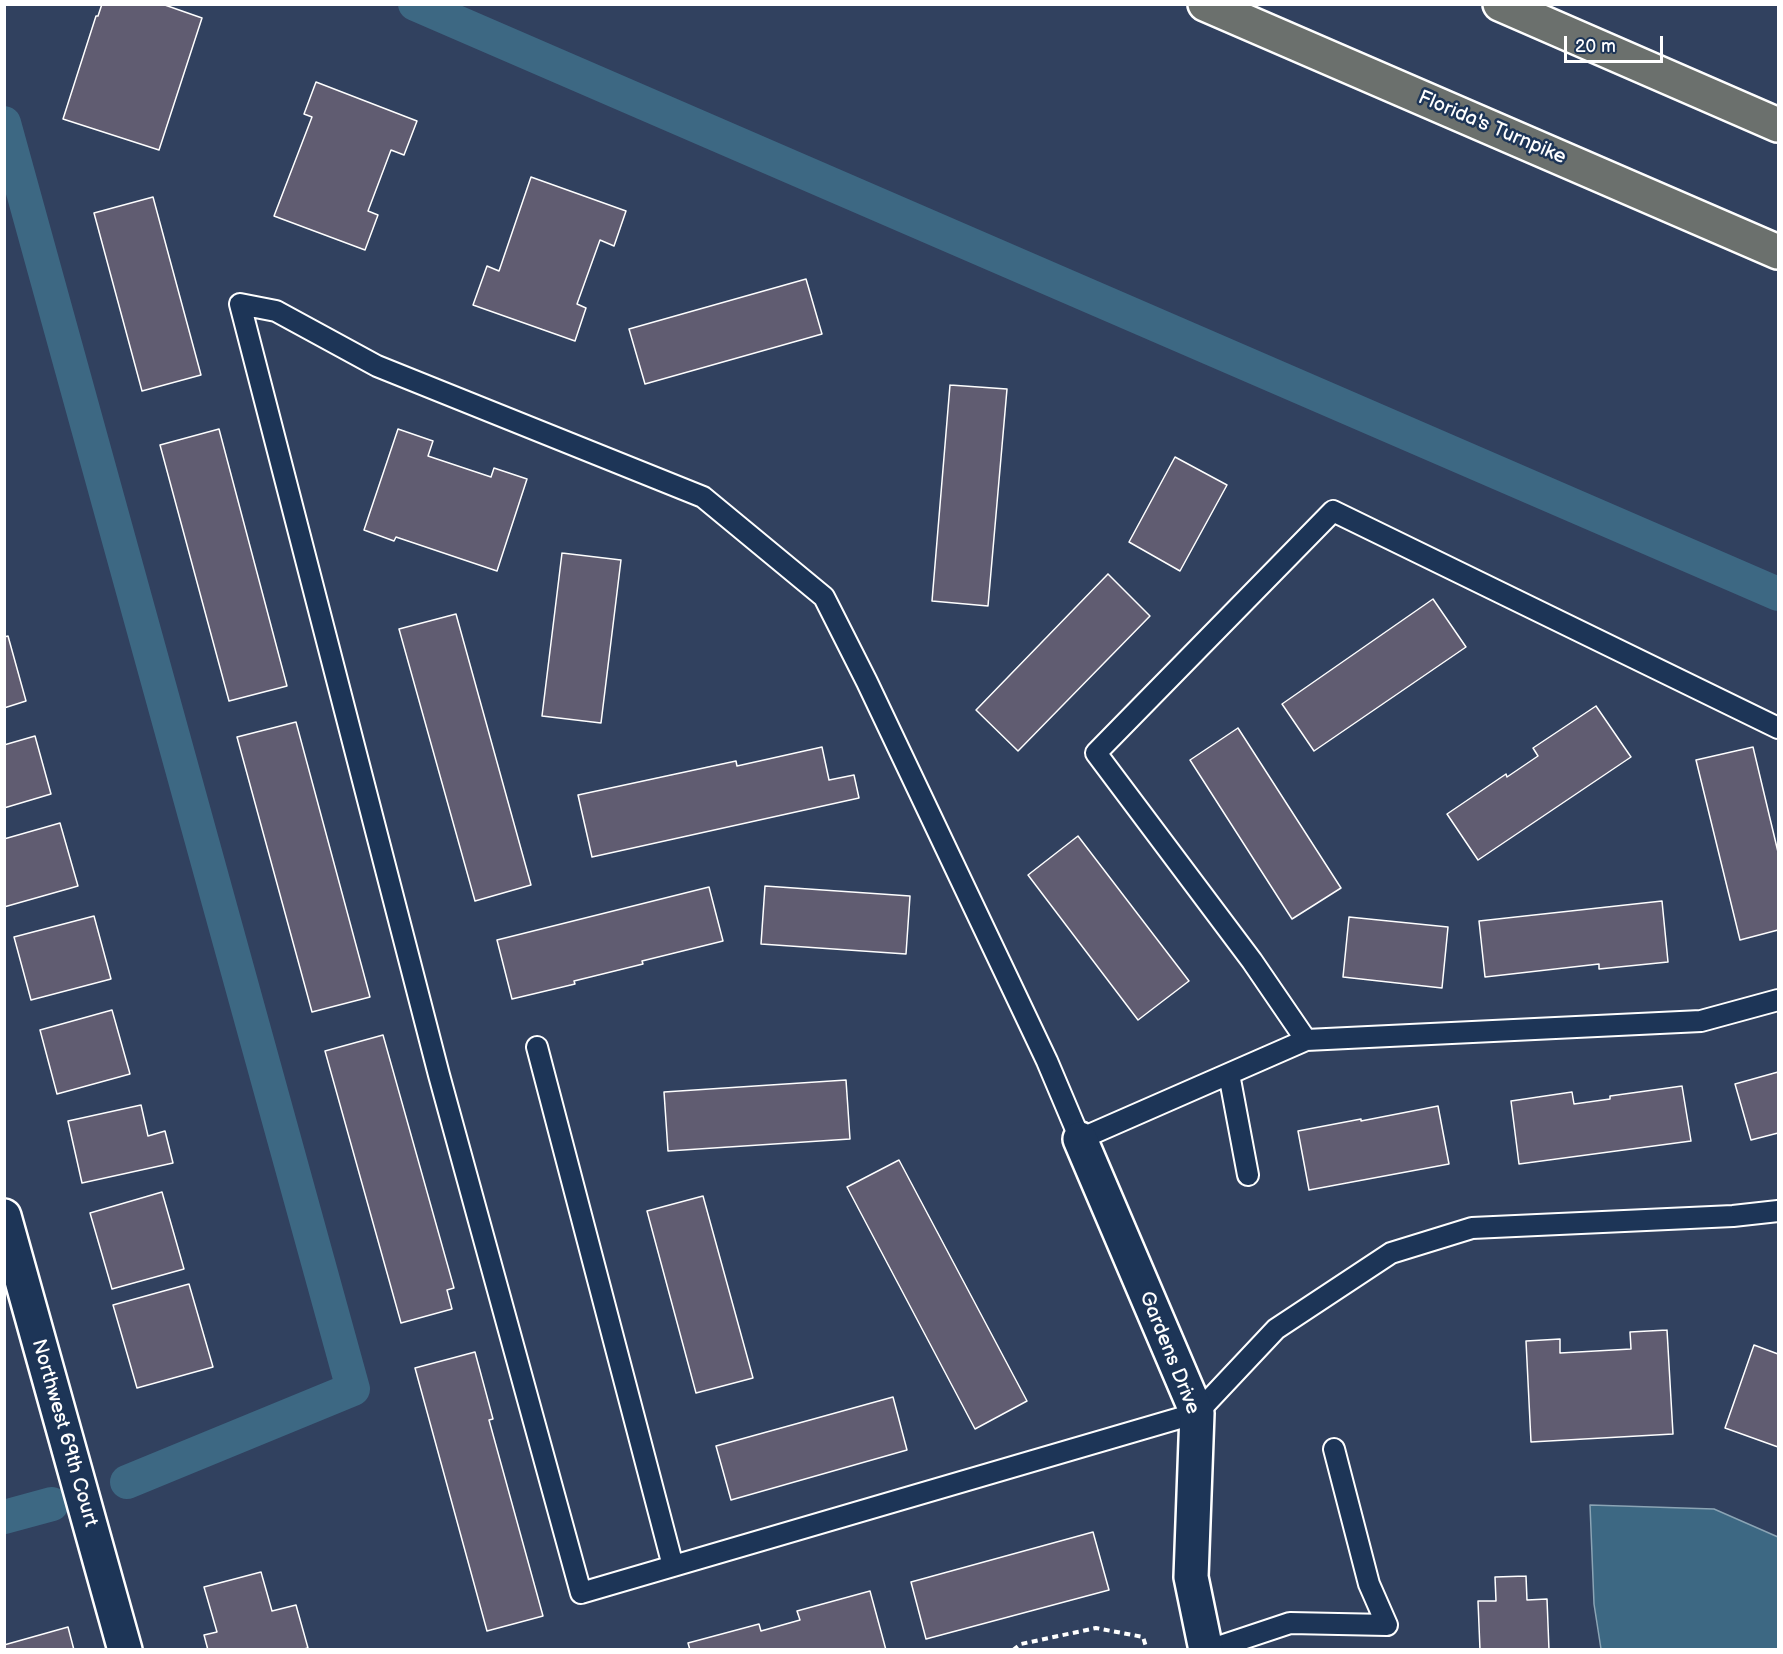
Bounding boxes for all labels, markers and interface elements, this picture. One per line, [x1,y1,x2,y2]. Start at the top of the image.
scale bar [1567,24,1666,62]
text: 20 m [1575,36,1616,57]
street label: Florida's Turnpike [1414,86,1570,170]
street label: Gardens Drive [1134,1288,1204,1418]
street label: Northwest 69th Court [26,1336,102,1530]

